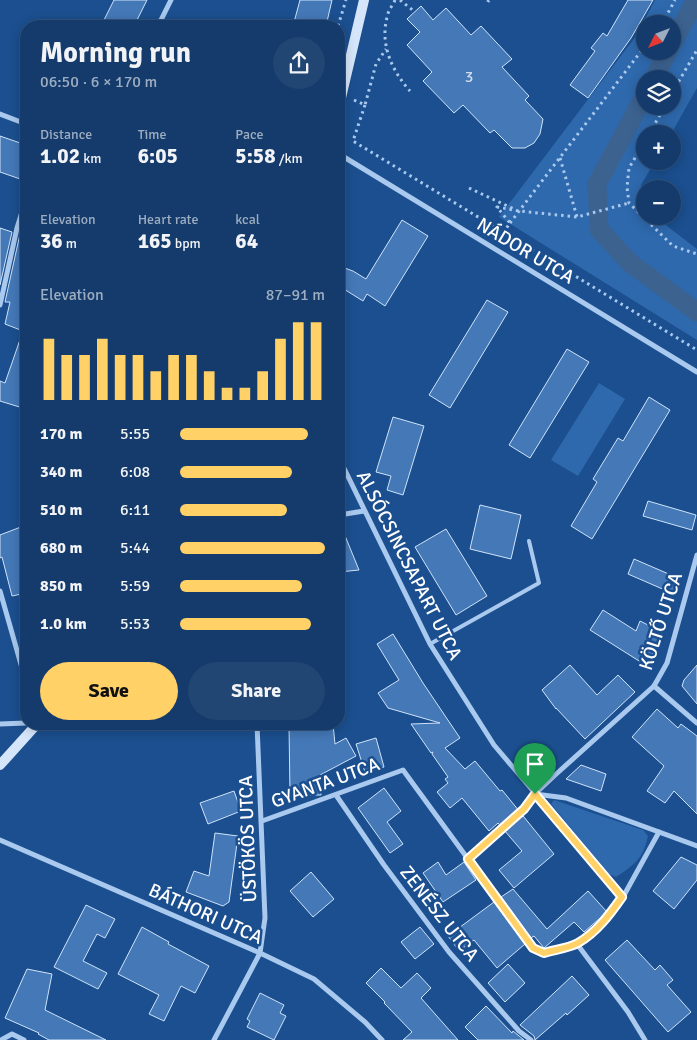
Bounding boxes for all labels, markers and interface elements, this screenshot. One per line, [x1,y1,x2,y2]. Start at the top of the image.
north arrow [636,15,681,60]
map controls [636,15,681,225]
text: Morning run [40,36,191,70]
button: share [273,37,325,89]
house number: 3 [465,67,473,87]
button: layers [636,70,681,115]
text: 06:50 · 6 × 170 m [40,72,157,92]
button: + [636,125,681,170]
text: Distance [40,126,92,143]
text: Time [138,126,167,143]
text: Pace [235,126,264,143]
text: 1.02 [40,143,80,169]
text: 6:05 [138,143,178,169]
text: 5:58 [235,143,276,169]
text: km [80,150,101,167]
text: /km [276,150,303,167]
button: − [636,180,681,225]
text: Elevation [40,211,96,228]
text: Heart rate [138,211,198,228]
text: kcal [235,211,260,228]
street label: NÁDOR UTCA [472,212,579,290]
text: 36 [40,228,63,254]
text: 165 [138,228,172,254]
text: 64 [235,228,258,254]
text: m [63,235,77,252]
text: bpm [172,235,201,252]
text: Elevation [40,285,104,305]
text: 87–91 m [266,285,325,305]
text: 170 m [40,424,82,444]
text: 5:55 [120,424,150,444]
text: 340 m [40,462,82,482]
text: 6:08 [120,462,150,482]
street label: ALSÓCSINCSAPART UTCA [351,467,467,664]
text: 510 m [40,500,82,520]
text: 6:11 [120,500,150,520]
text: 680 m [40,538,82,558]
text: 5:44 [120,538,150,558]
street label: KÖLTŐ UTCA [634,569,688,673]
text: 850 m [40,576,82,596]
text: 5:59 [120,576,150,596]
text: 1.0 km [40,614,87,634]
text: 5:53 [120,614,150,634]
button: Save [40,662,178,720]
button: Share [188,662,325,720]
pin [514,743,556,794]
icon: arrive [521,750,549,778]
street label: GYANTA UTCA [268,752,383,814]
street label: ÜSTÖKÖS UTCA [234,775,262,903]
street label: ZENÉSZ UTCA [394,861,484,967]
street label: BÁTHORI UTCA [145,878,267,950]

